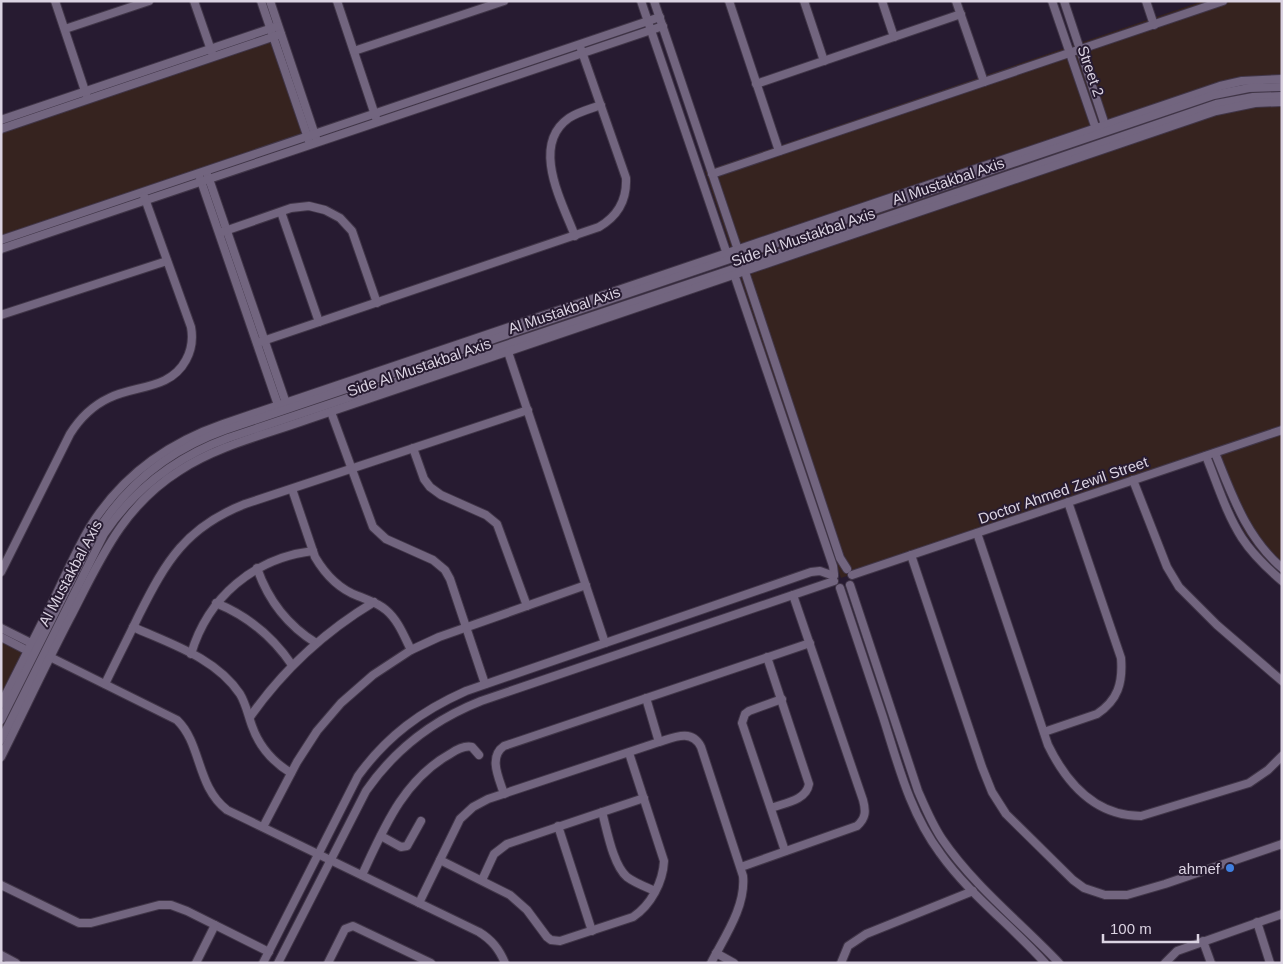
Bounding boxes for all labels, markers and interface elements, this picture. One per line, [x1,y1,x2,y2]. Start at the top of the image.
street label: Street 2 [1074,43,1108,99]
street label: Al Mustakbal Axis [890,154,1006,208]
street label: Side Al Mustakbal Axis [729,204,877,270]
street label: Al Mustakbal Axis [506,283,622,337]
street label: Side Al Mustakbal Axis [345,334,493,400]
street label: Doctor Ahmed Zewil Street [976,453,1151,527]
street label: Al Mustakbal Axis [35,517,105,629]
place label: ahmef [1178,860,1221,877]
marker: ahmef [1224,862,1236,874]
scale bar [1103,912,1198,944]
text: 100 m [1110,920,1152,937]

